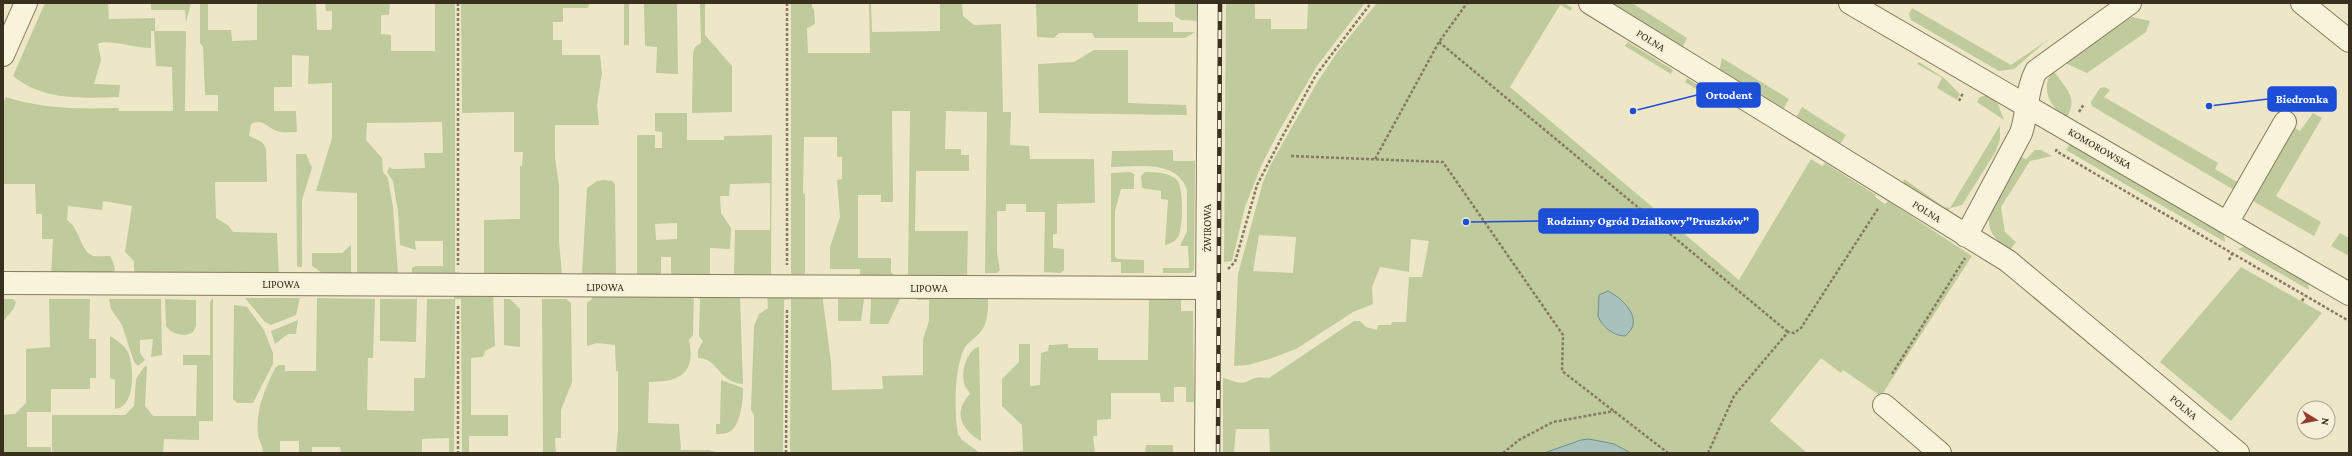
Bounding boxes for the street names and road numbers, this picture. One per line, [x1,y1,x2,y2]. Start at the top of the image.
street label: POLNA [1634,26,1668,54]
street label: KOMOROWSKA [2066,125,2134,171]
street label: POLNA [1910,197,1944,225]
street label: ŻWIROWA [1201,203,1213,252]
street label: LIPOWA [262,278,300,290]
street label: LIPOWA [586,281,624,293]
street label: LIPOWA [910,282,948,294]
street label: POLNA [2168,392,2201,422]

